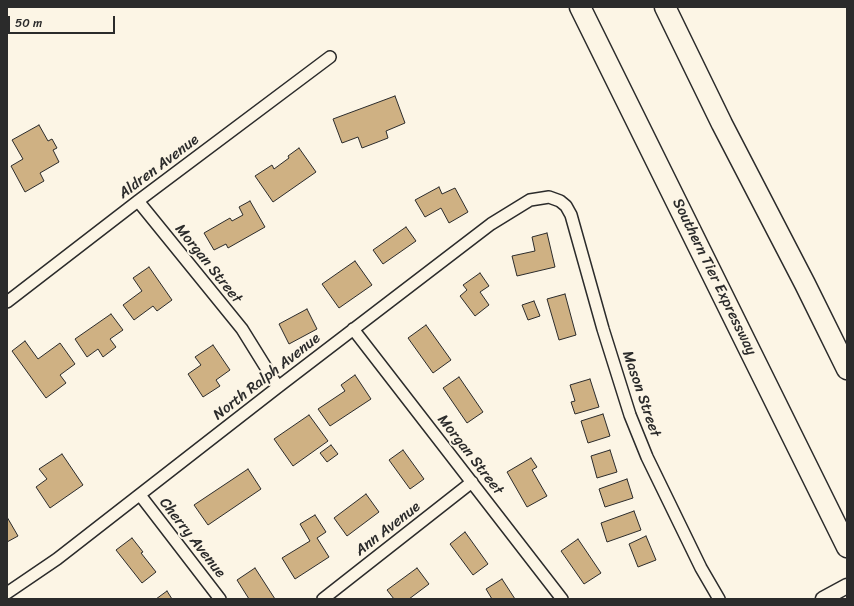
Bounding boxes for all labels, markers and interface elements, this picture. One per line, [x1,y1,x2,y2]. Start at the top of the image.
scale bar [10,8,117,34]
text: 50 m [15,12,42,34]
street label: Aldren Avenue [115,131,203,203]
street label: Southern Tier Expressway [668,196,760,358]
street label: Morgan Street [171,221,245,307]
street label: North Ralph Avenue [210,330,324,424]
street label: Mason Street [618,349,664,439]
street label: Morgan Street [433,411,507,499]
street label: Cherry Avenue [155,494,229,582]
street label: Ann Avenue [352,498,424,560]

